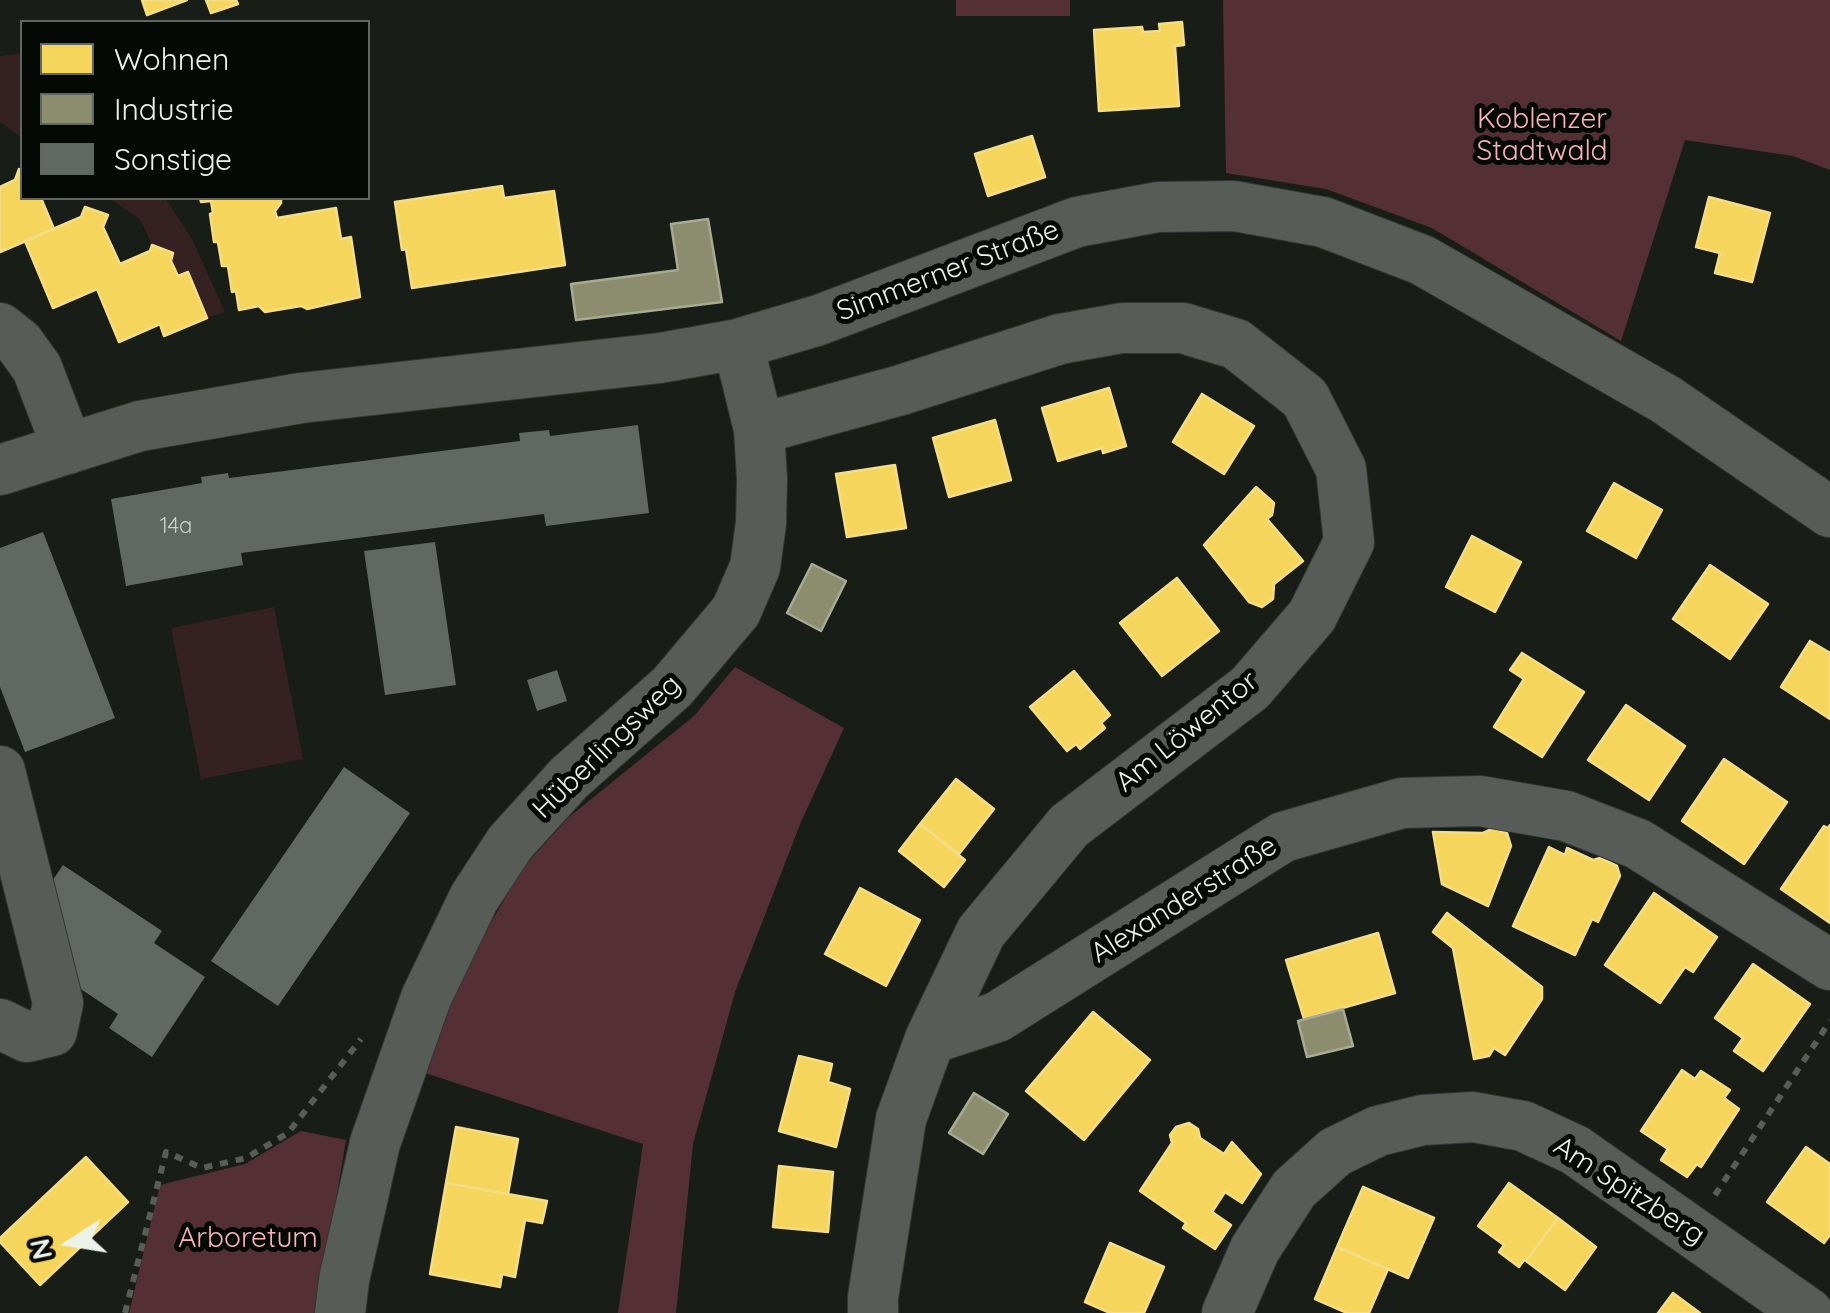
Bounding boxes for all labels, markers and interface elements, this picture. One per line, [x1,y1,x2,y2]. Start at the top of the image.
legend [20,20,370,200]
text: Wohnen [114,40,229,78]
text: Industrie [114,90,234,128]
park label: Koblenzer Stadtwald [1476,103,1608,169]
text: Sonstige [114,140,232,178]
street label: Simmerner Straße [832,213,1064,329]
house number: 14a [160,513,192,539]
street label: Am Löwentor [1109,664,1265,800]
street label: Hüberlingsweg [526,668,688,826]
street label: Alexanderstraße [1085,829,1283,971]
street label: Am Spitzberg [1547,1130,1711,1252]
north arrow [20,1193,120,1293]
park label: Arboretum [178,1222,318,1256]
text: N [21,1236,59,1263]

